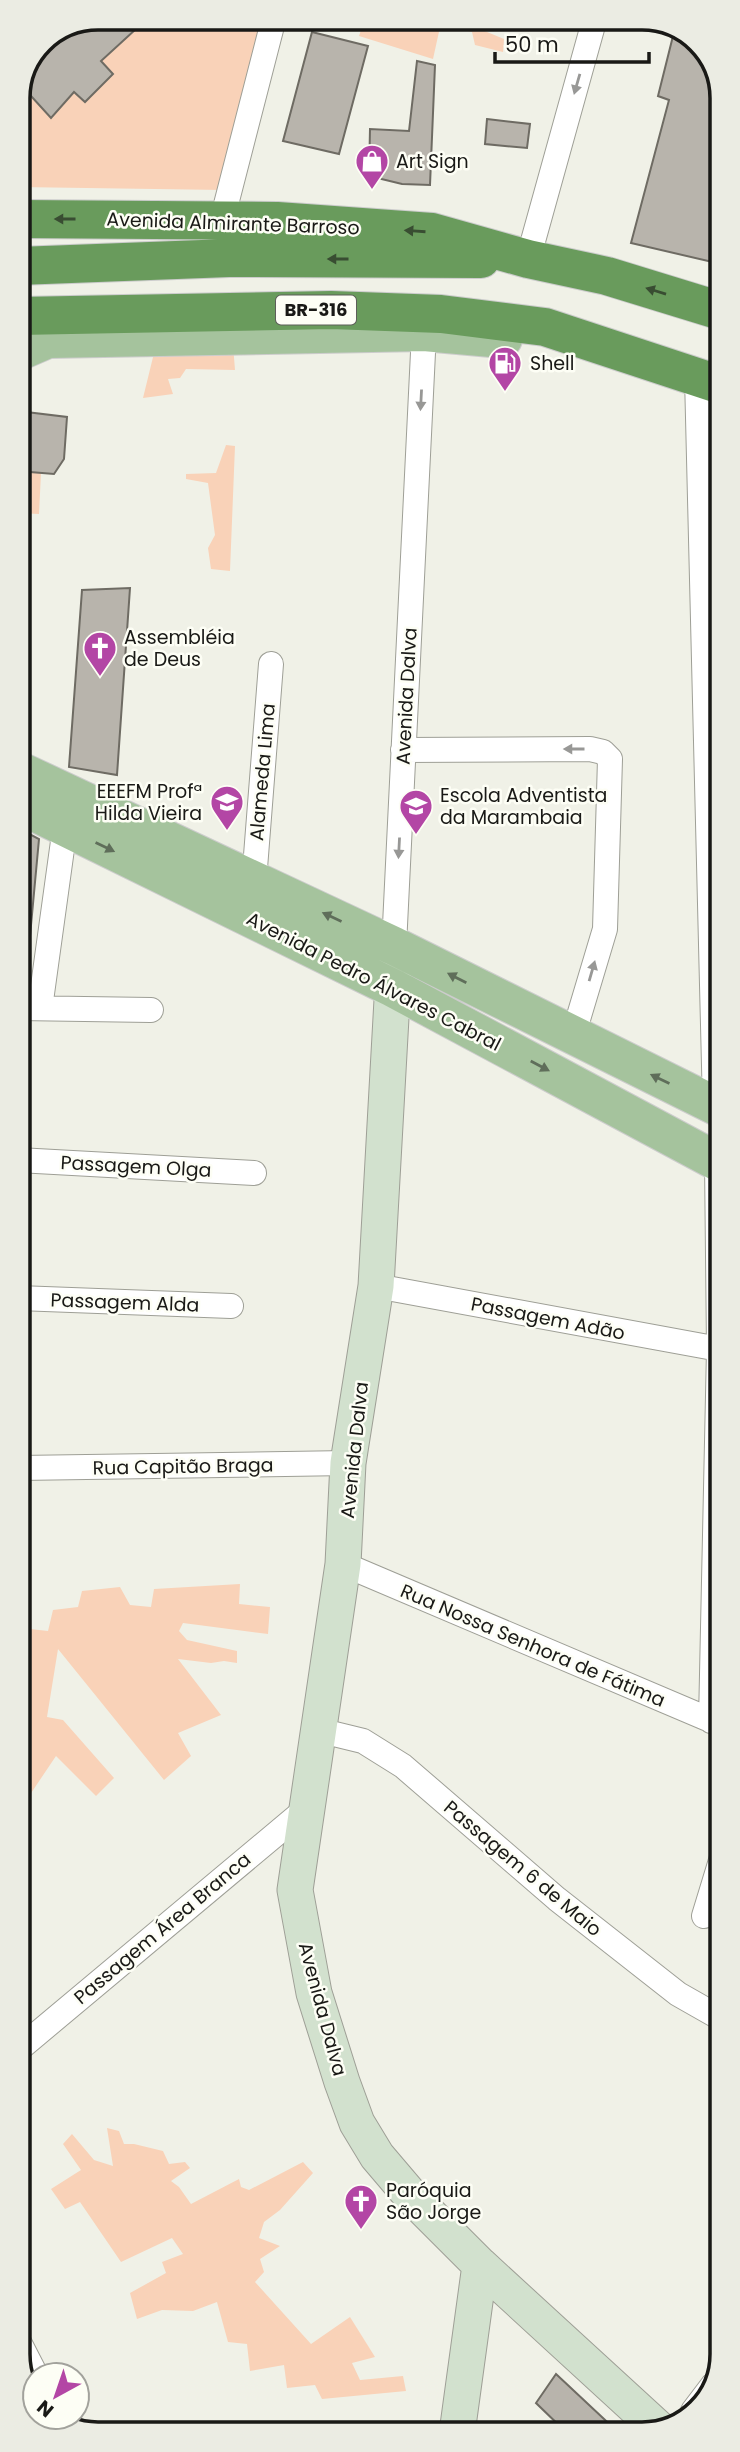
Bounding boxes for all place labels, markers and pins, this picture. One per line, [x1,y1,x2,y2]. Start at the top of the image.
shop icon: Art Sign [353,142,391,191]
place label: Art Sign [396,148,469,175]
fuel station icon: Shell [486,344,524,393]
place label: Shell [530,350,574,377]
place label: Assembléia de Deus [124,624,235,673]
church icon: Assembléia de Deus [81,629,119,678]
place label: EEEFM Profª Hilda Vieira [95,778,202,827]
place label: Escola Adventista da Marambaia [440,782,607,831]
school or university icon: EEEFM Profª Hilda Vieira [208,783,246,832]
school or university icon: Escola Adventista da Marambaia [397,787,435,836]
place label: Paróquia São Jorge [386,2177,481,2226]
church icon: Paróquia São Jorge [342,2182,380,2231]

